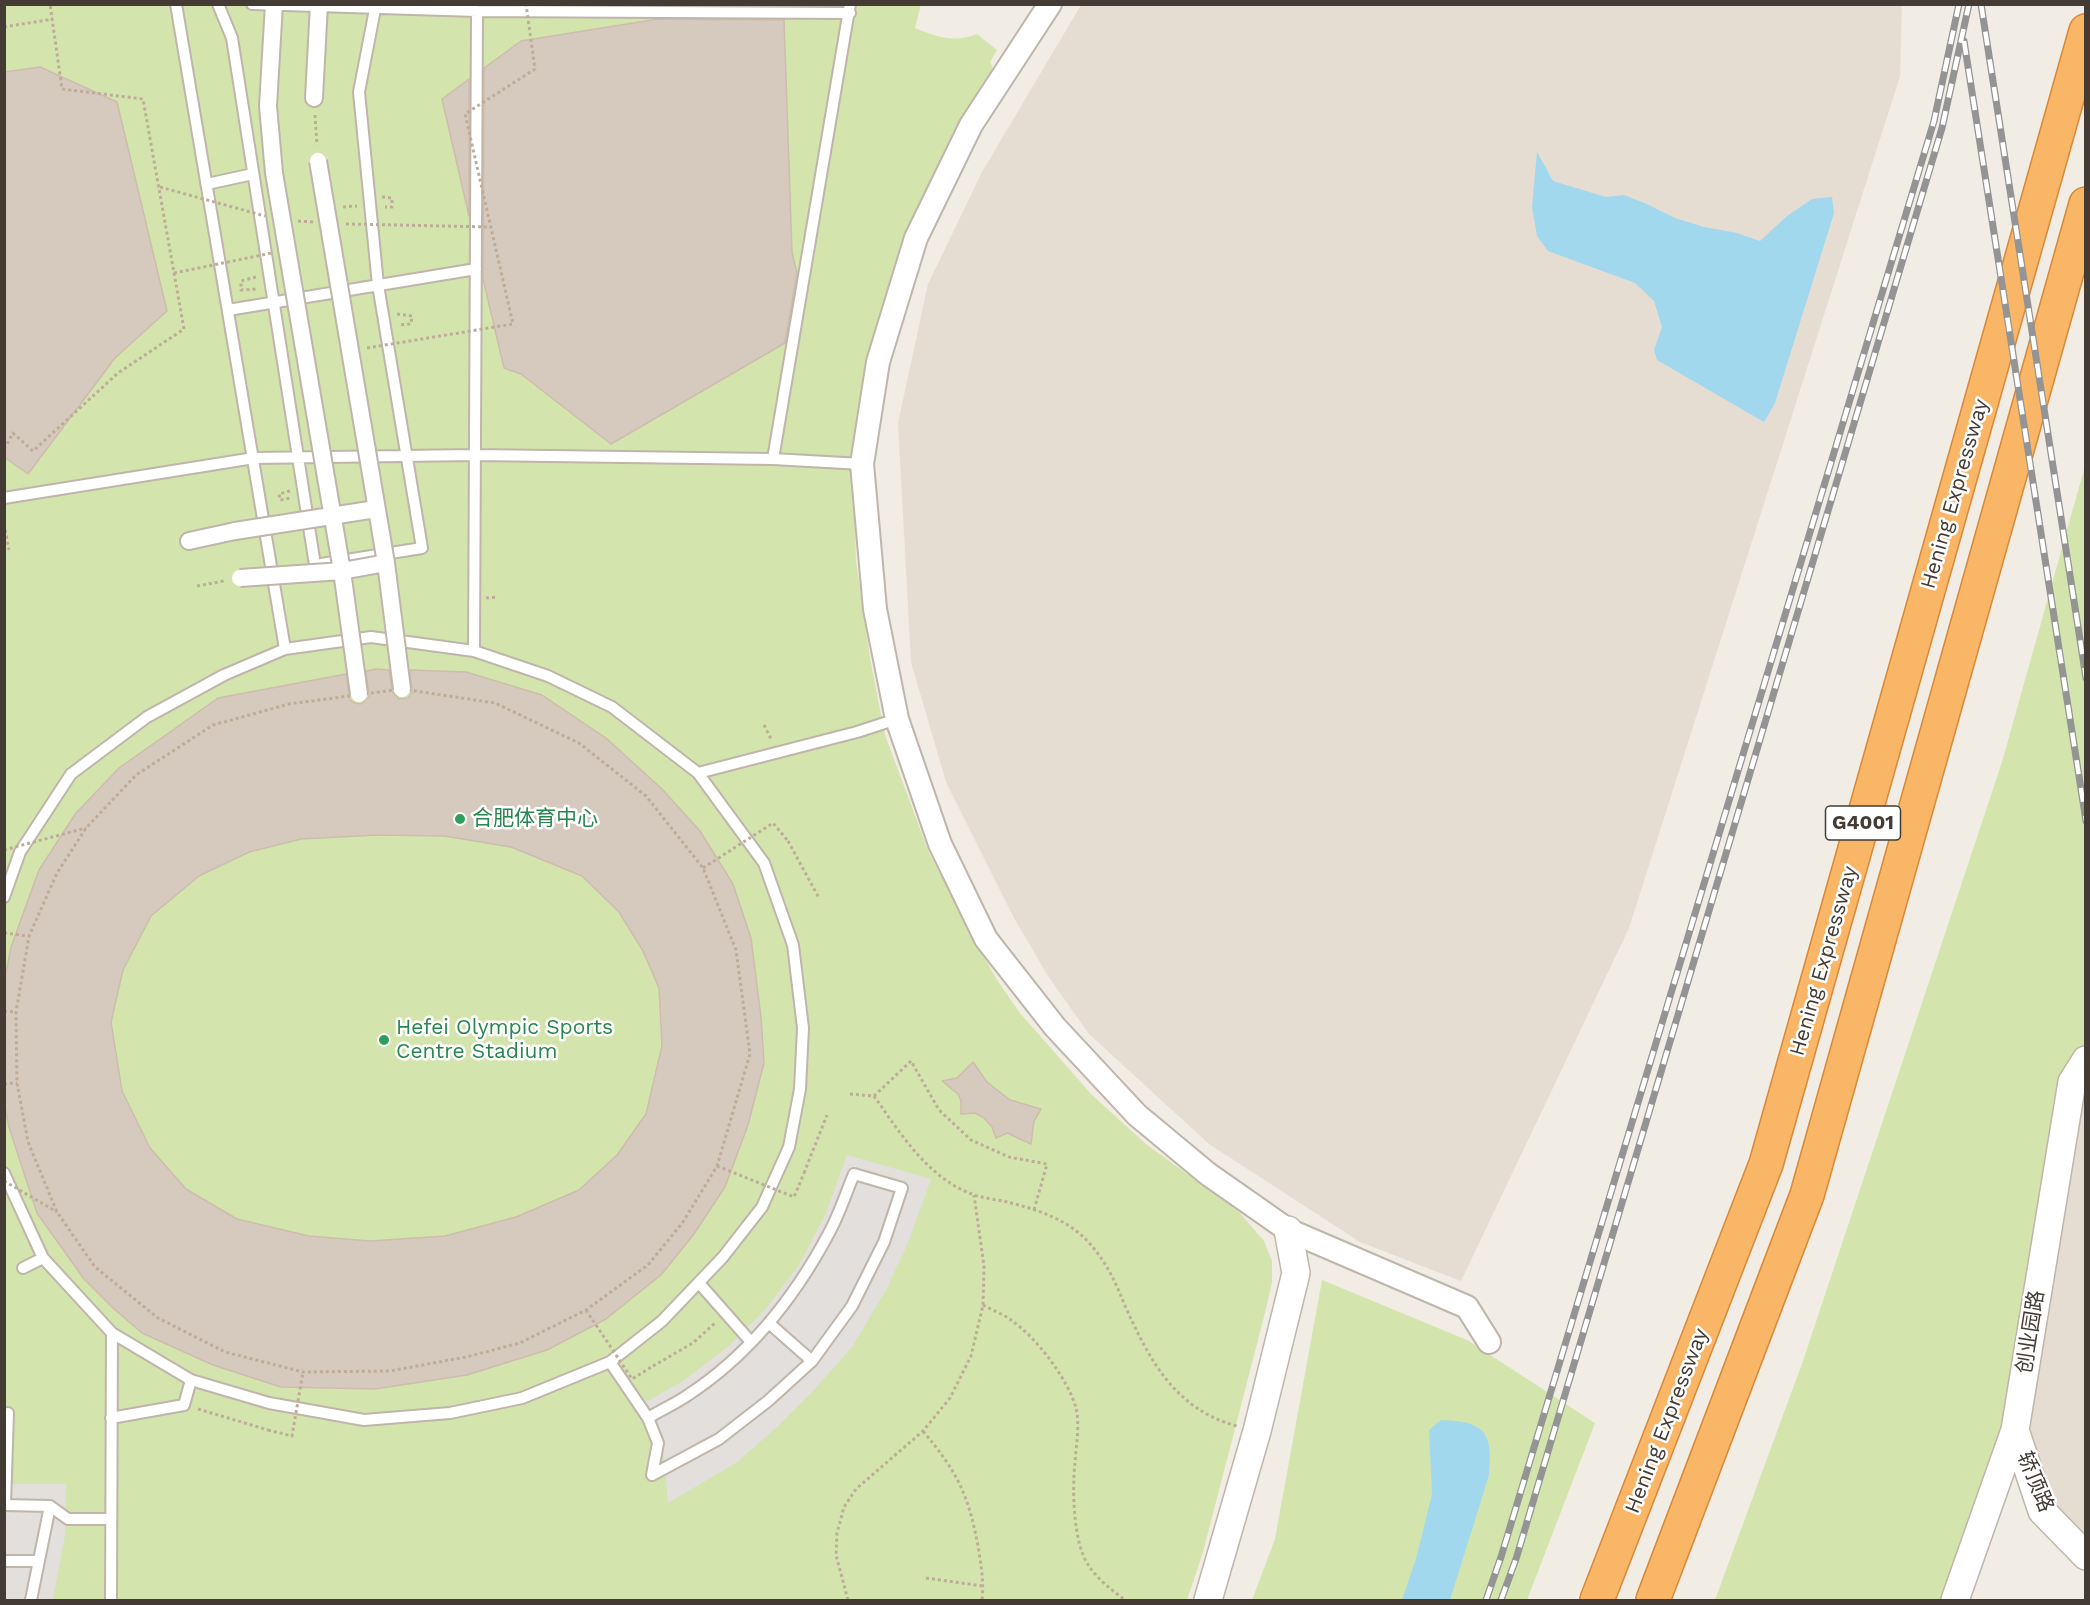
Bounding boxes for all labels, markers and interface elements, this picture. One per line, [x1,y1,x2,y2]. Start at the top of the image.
street label: Hening Expressway [1916,396,1994,592]
place label: 合肥体育中心 [472,806,598,832]
road number: G4001 [1826,806,1900,840]
marker: 合肥体育中心 [453,812,467,826]
street label: Hening Expressway [1785,863,1863,1059]
place label: Hefei Olympic Sports Centre Stadium [396,1015,613,1065]
marker: Hefei Olympic Sports Centre Stadium [377,1033,391,1047]
street label: 创业园路 [2012,1289,2050,1375]
street label: Hening Expressway [1620,1325,1714,1517]
street label: 轿顶路 [2012,1448,2058,1516]

